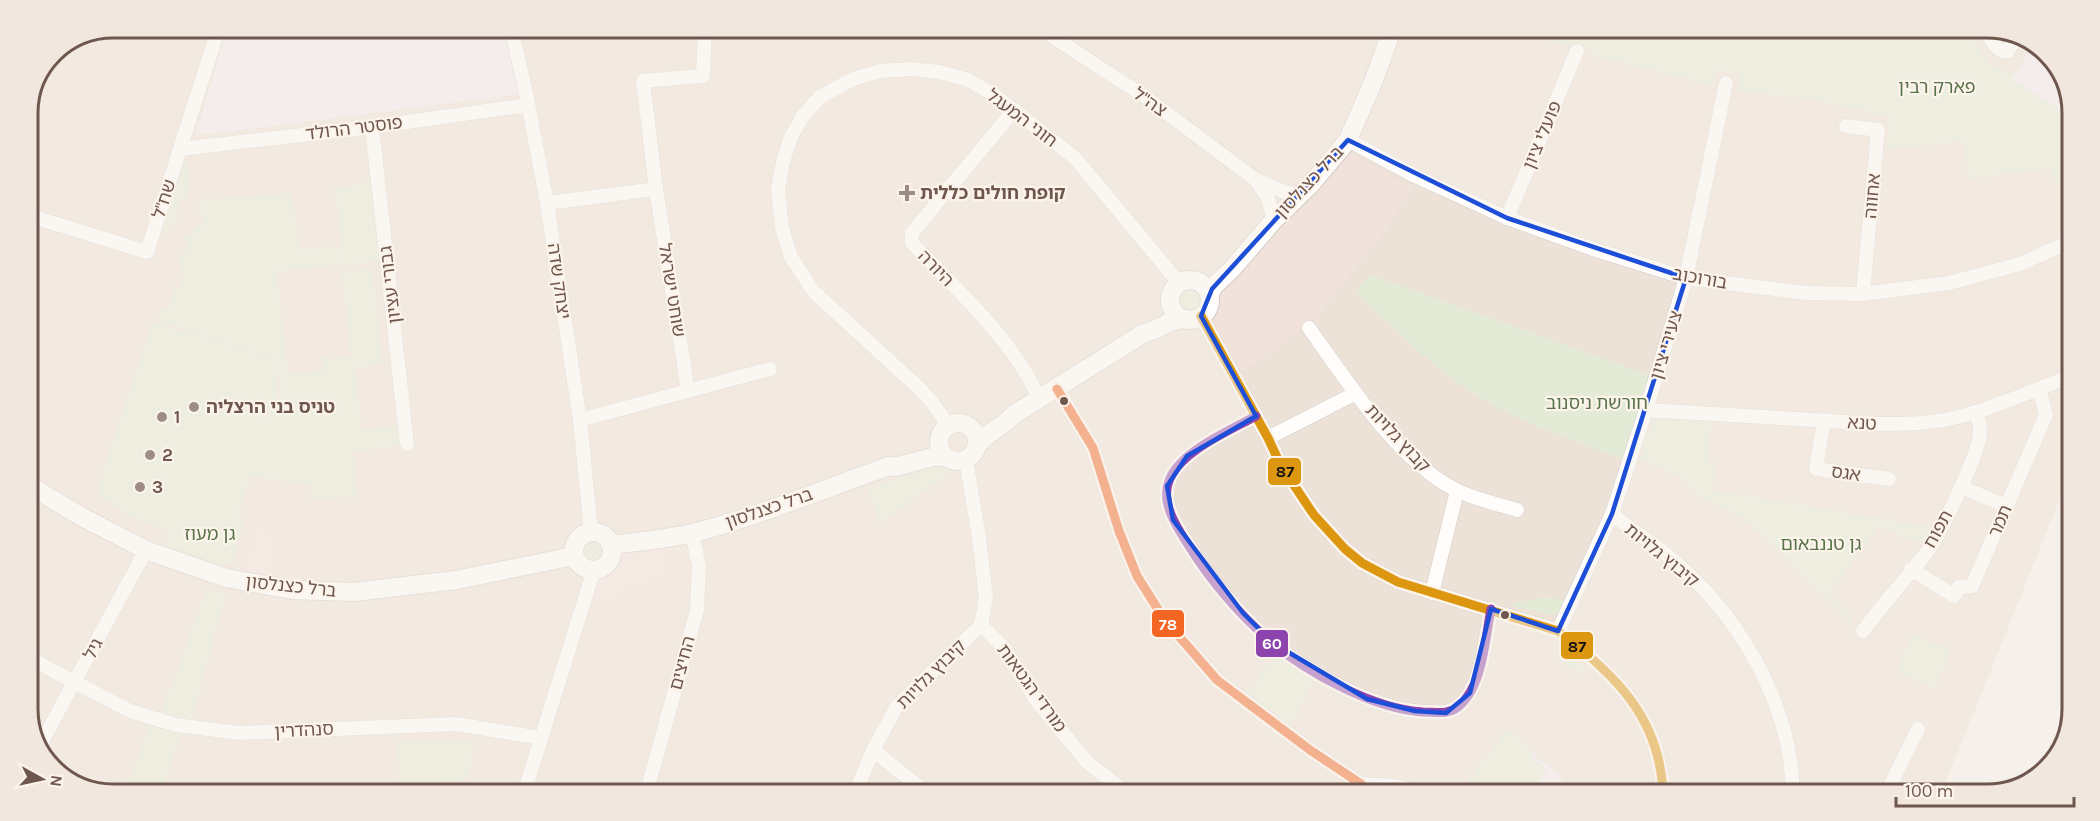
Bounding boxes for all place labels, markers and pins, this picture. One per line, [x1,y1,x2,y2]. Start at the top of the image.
place label: קופת חולים כללית [920,182,1066,204]
marker: קופת חולים כללית [898,184,916,202]
unlabelled marker [1058,395,1070,407]
place label: טניס בני הרצליה [206,396,335,418]
marker: טניס בני הרצליה [187,400,201,414]
place label: 1 [174,406,180,428]
marker: 1 [155,410,169,424]
place label: 2 [162,444,173,466]
marker: 2 [143,448,157,462]
place label: 3 [152,476,163,498]
marker: 3 [133,480,147,494]
unlabelled marker [1499,609,1511,621]

